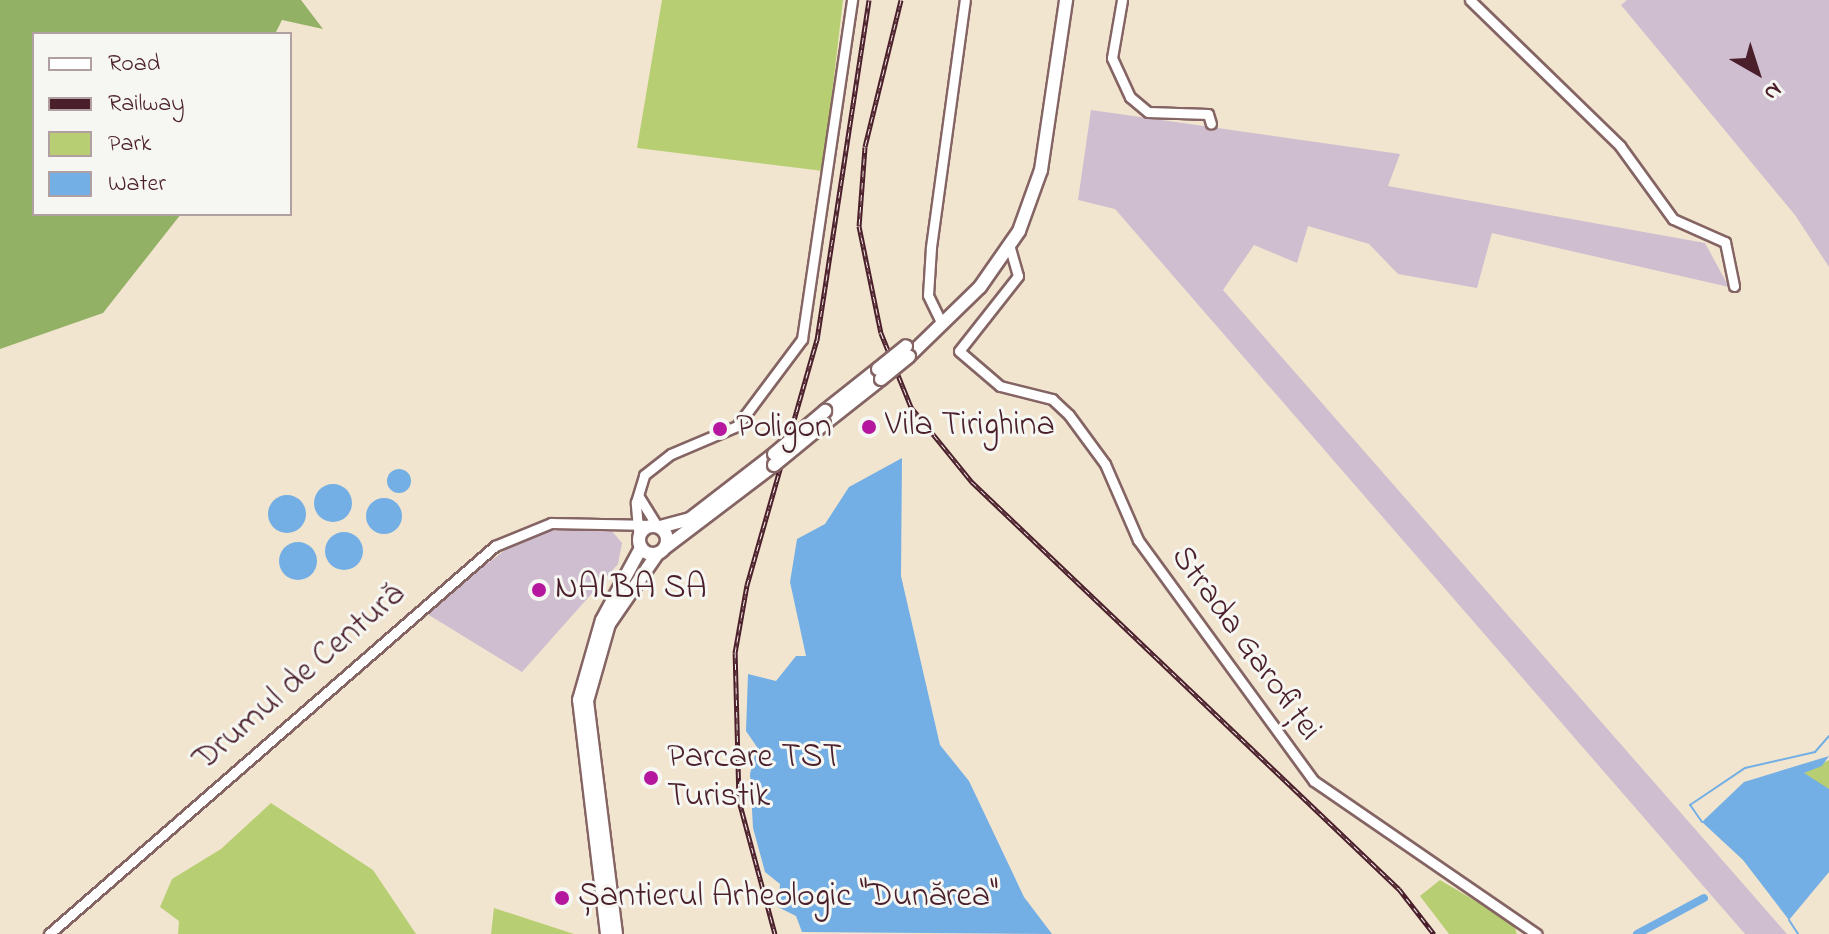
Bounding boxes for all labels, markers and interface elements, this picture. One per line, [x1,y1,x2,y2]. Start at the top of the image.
legend [32,32,292,216]
north arrow [1717,32,1797,112]
text: Road [108,47,160,82]
text: N [1756,74,1788,108]
text: Railway [108,87,185,122]
text: Park [108,127,151,162]
text: Water [108,167,166,202]
place label: Vila Tirighina [885,407,1055,447]
place label: Poligon [736,409,832,449]
marker: Vila Tirighina [860,418,878,436]
marker: Poligon [711,420,729,438]
street label: Strada Garofiței [1161,539,1329,749]
place label: NALBA SA [555,570,707,610]
street label: Drumul de Centură [186,575,414,781]
marker: NALBA SA [530,581,548,599]
place label: Parcare TST Turistik [667,738,842,818]
marker: Parcare TST Turistik [642,769,660,787]
place label: Șantierul Arheologic "Dunărea" [578,878,998,918]
marker: Șantierul Arheologic "Dunărea" [553,889,571,907]

